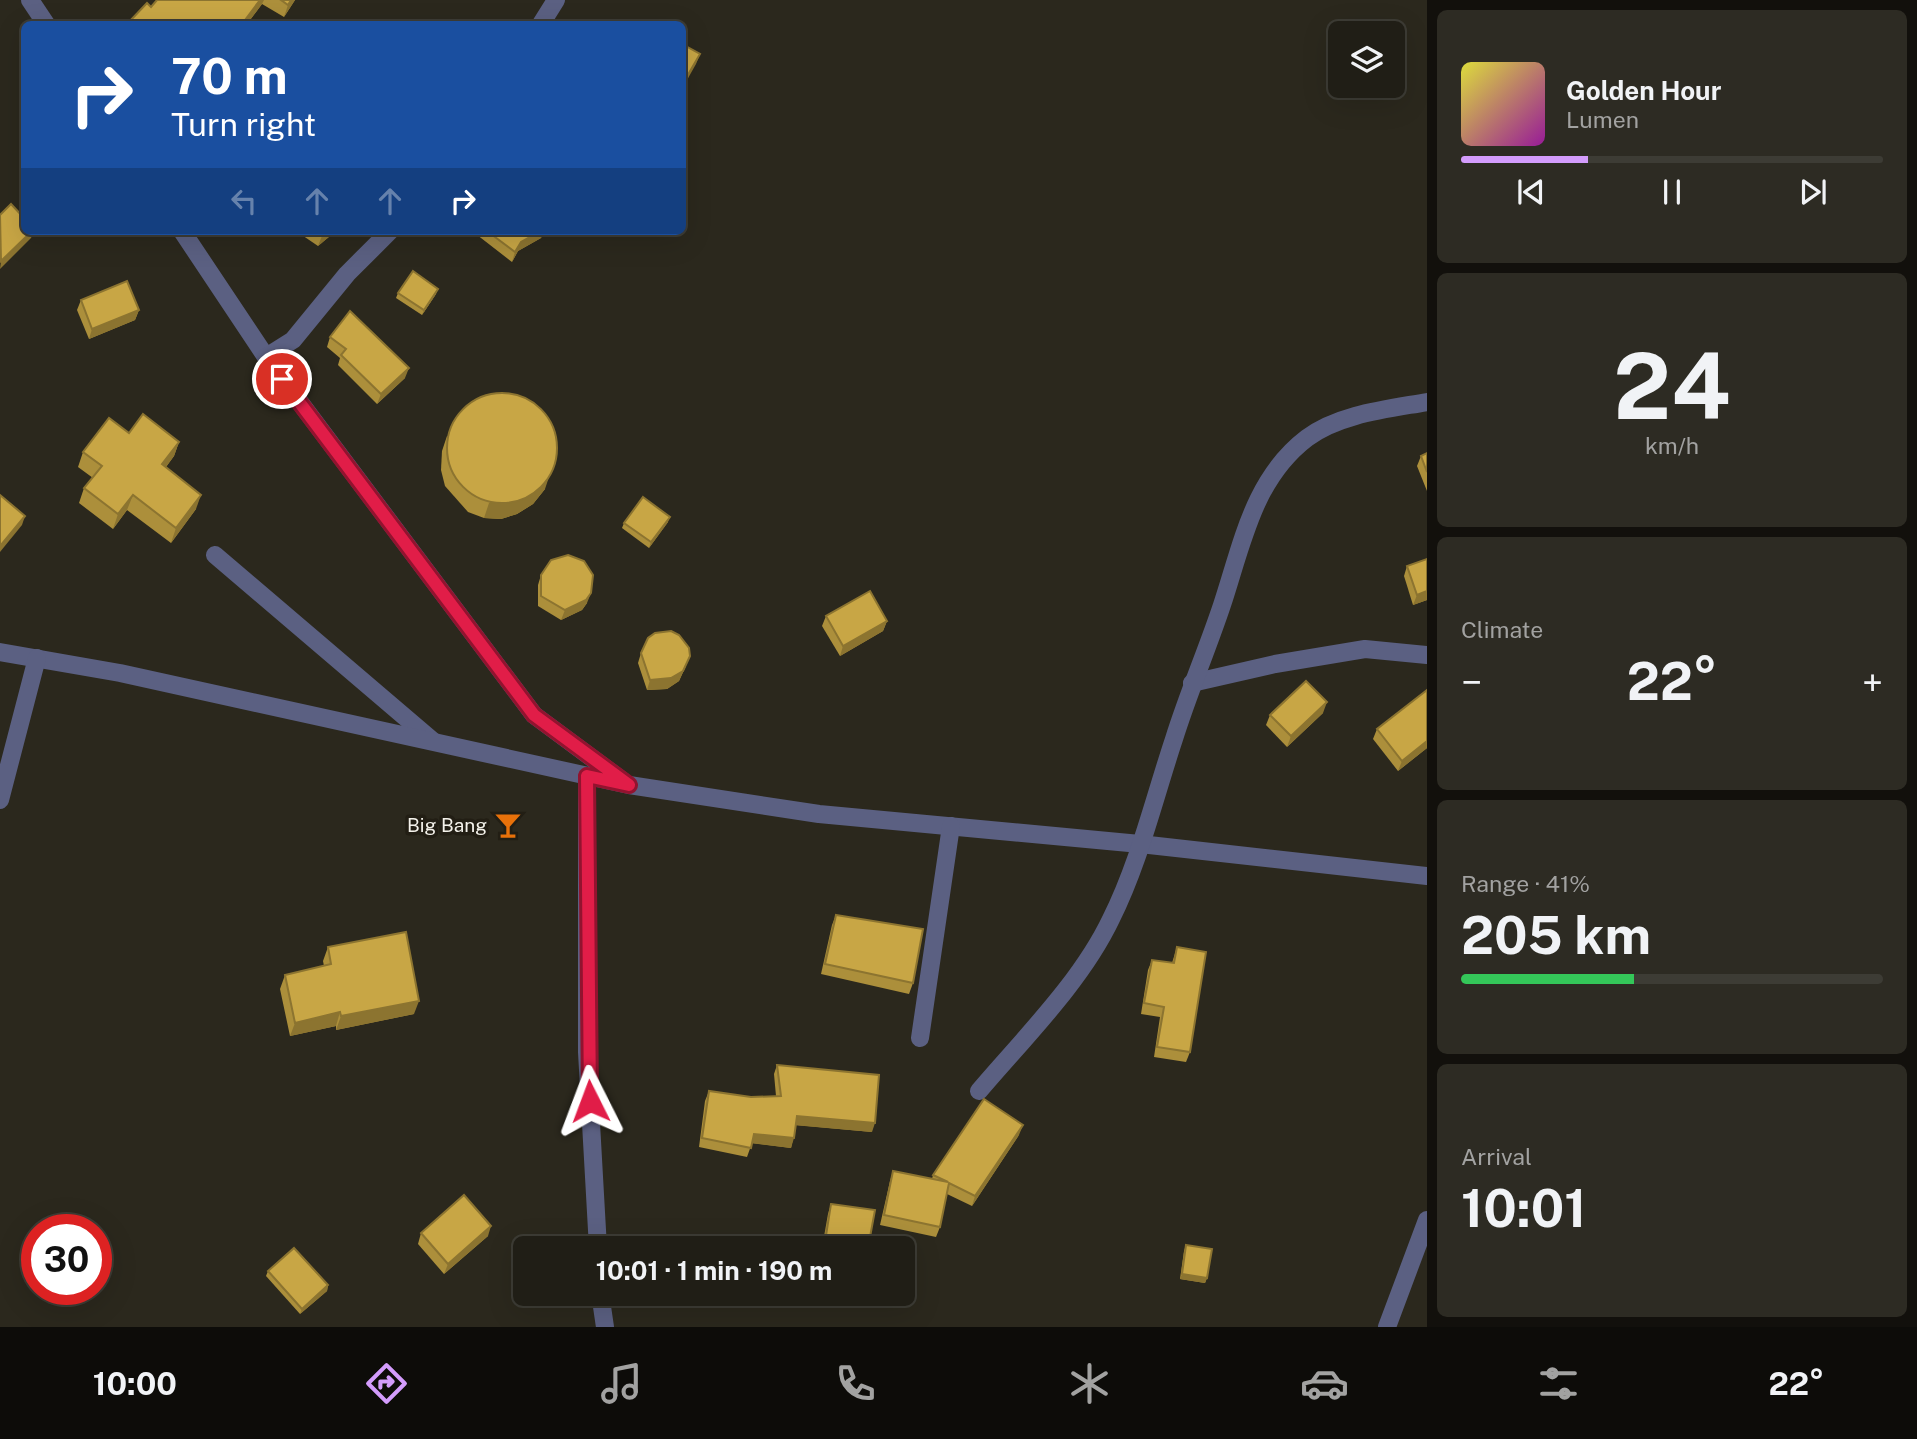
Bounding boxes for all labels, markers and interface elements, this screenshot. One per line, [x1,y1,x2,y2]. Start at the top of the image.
map controls [1328,21,1405,98]
button: layers [1328,21,1405,98]
text: 70 m [171,47,288,105]
icon: right [56,49,147,140]
text: Golden Hour [1566,75,1721,106]
text: Turn right [171,106,316,143]
text: Lumen [1566,106,1639,133]
icon: previous [1512,173,1550,211]
icon: pause [1653,173,1691,211]
icon: next [1794,173,1832,211]
icon: left [225,182,263,220]
icon: ahead [298,182,336,220]
icon: ahead [371,182,409,220]
icon: right [444,182,482,220]
text: 24 [1613,333,1731,439]
pin [252,349,312,409]
icon: arrive [263,360,301,398]
text: km/h [1645,432,1699,459]
text: Climate [1461,616,1543,643]
text: 22° [1627,651,1717,712]
text: − [1461,660,1482,705]
text: + [1862,660,1883,705]
bar icon: Big Bang [493,810,523,840]
place label: Big Bang [407,814,487,836]
text: Range · 41% [1461,870,1590,897]
text: 205 km [1461,905,1651,966]
position arrow [553,1064,627,1138]
text: Arrival [1461,1143,1532,1170]
text: 10:01 [1461,1178,1587,1239]
speed limit sign: 30 [21,1214,112,1305]
text: 10:01 · 1 min · 190 m [596,1255,832,1286]
icon: directions [362,1359,411,1408]
icon: music [597,1359,646,1408]
icon: phone [831,1359,880,1408]
icon: climate [1065,1359,1114,1408]
icon: car [1300,1359,1349,1408]
icon: filters [1534,1359,1583,1408]
text: 10:00 [93,1365,177,1402]
text: 22° [1768,1365,1824,1402]

